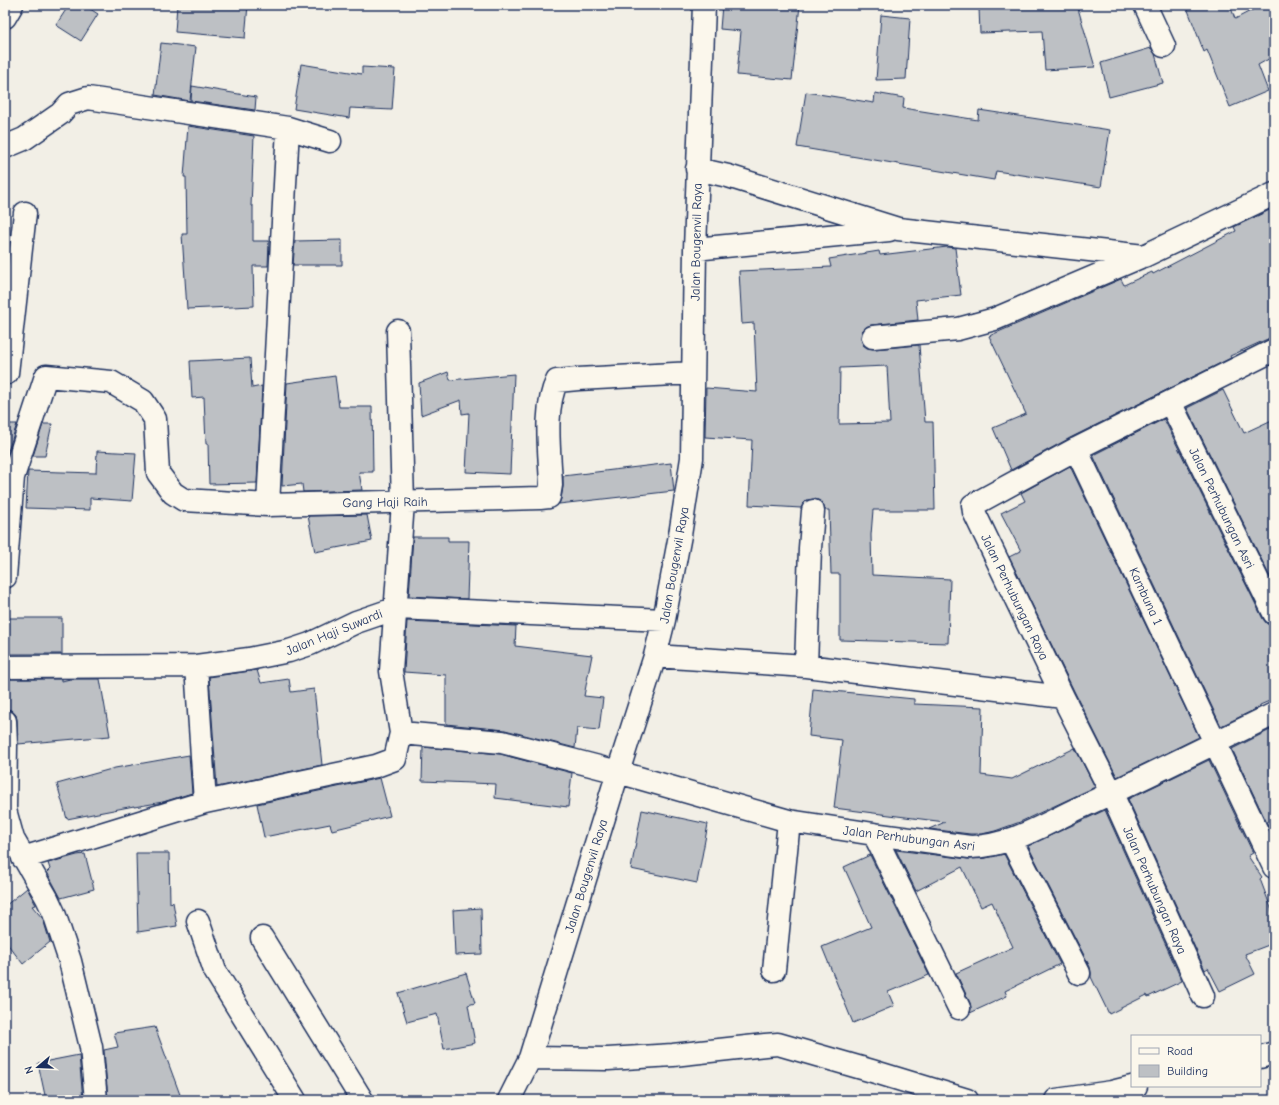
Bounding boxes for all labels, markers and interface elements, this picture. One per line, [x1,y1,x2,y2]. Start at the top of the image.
street label: Jalan Bougenvil Raya [687,183,705,301]
street label: Jalan Perhubungan Asri [1186,445,1258,571]
street label: Gang Haji Raih [342,494,428,510]
street label: Jalan Bougenvil Raya [656,506,692,624]
street label: Jalan Perhubungan Raya [978,532,1052,662]
street label: Kambuna 1 [1126,565,1166,627]
street label: Jalan Haji Suwardi [283,606,385,658]
street label: Jalan Bougenvil Raya [562,817,610,935]
street label: Jalan Perhubungan Asri [842,822,976,854]
street label: Jalan Perhubungan Raya [1120,824,1190,956]
legend [1131,1035,1261,1087]
text: Road [1167,1044,1193,1058]
north arrow [18,1047,58,1087]
text: Building [1167,1064,1208,1078]
text: N [22,1065,36,1076]

